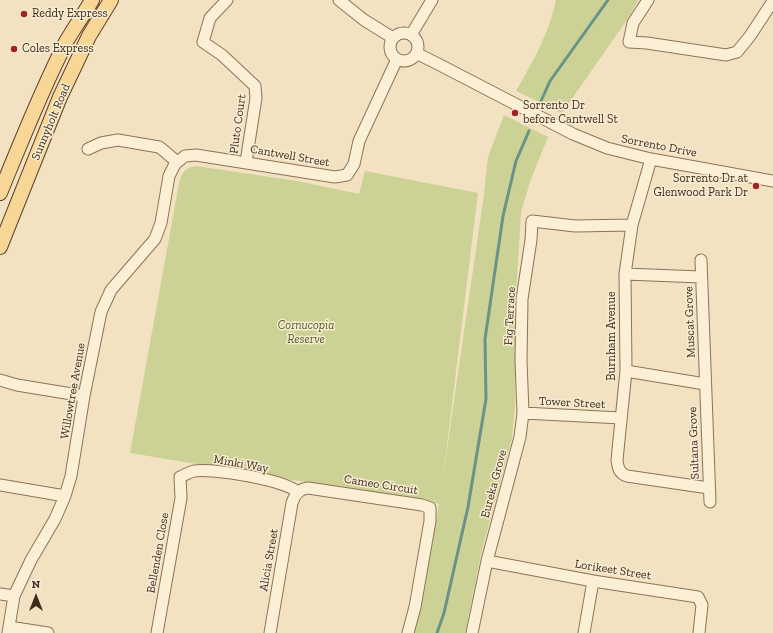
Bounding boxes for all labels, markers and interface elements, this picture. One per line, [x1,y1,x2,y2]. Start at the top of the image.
place label: Reddy Express [32,7,108,21]
marker: Reddy Express [19,9,29,19]
place label: Coles Express [22,42,94,56]
marker: Coles Express [9,44,19,54]
street label: Sunnyholt Road [28,82,74,162]
street label: Pluto Court [227,93,249,155]
place label: Sorrento Dr before Cantwell St [523,99,618,127]
marker: Sorrento Dr before Cantwell St [510,108,520,118]
street label: Sorrento Drive [620,132,698,160]
street label: Cantwell Street [249,142,331,170]
place label: Sorrento Dr at Glenwood Park Dr [654,172,748,200]
marker: Sorrento Dr at Glenwood Park Dr [751,181,761,191]
street label: Fig Terrace [501,286,519,346]
street label: Muscat Grove [682,286,698,358]
street label: Burnham Avenue [605,291,619,381]
park label: Cornucopia Reserve [278,319,334,347]
street label: Willowtree Avenue [57,342,89,440]
street label: Tower Street [538,394,606,412]
street label: Sultana Grove [686,406,702,480]
street label: Eureka Grove [478,448,510,520]
street label: Minki Way [212,452,270,476]
street label: Cameo Circuit [343,472,419,498]
street label: Bellenden Close [144,512,172,594]
street label: Alicia Street [256,528,282,592]
street label: Lorikeet Street [574,557,652,583]
north arrow [16,577,56,617]
text: N [32,578,40,591]

